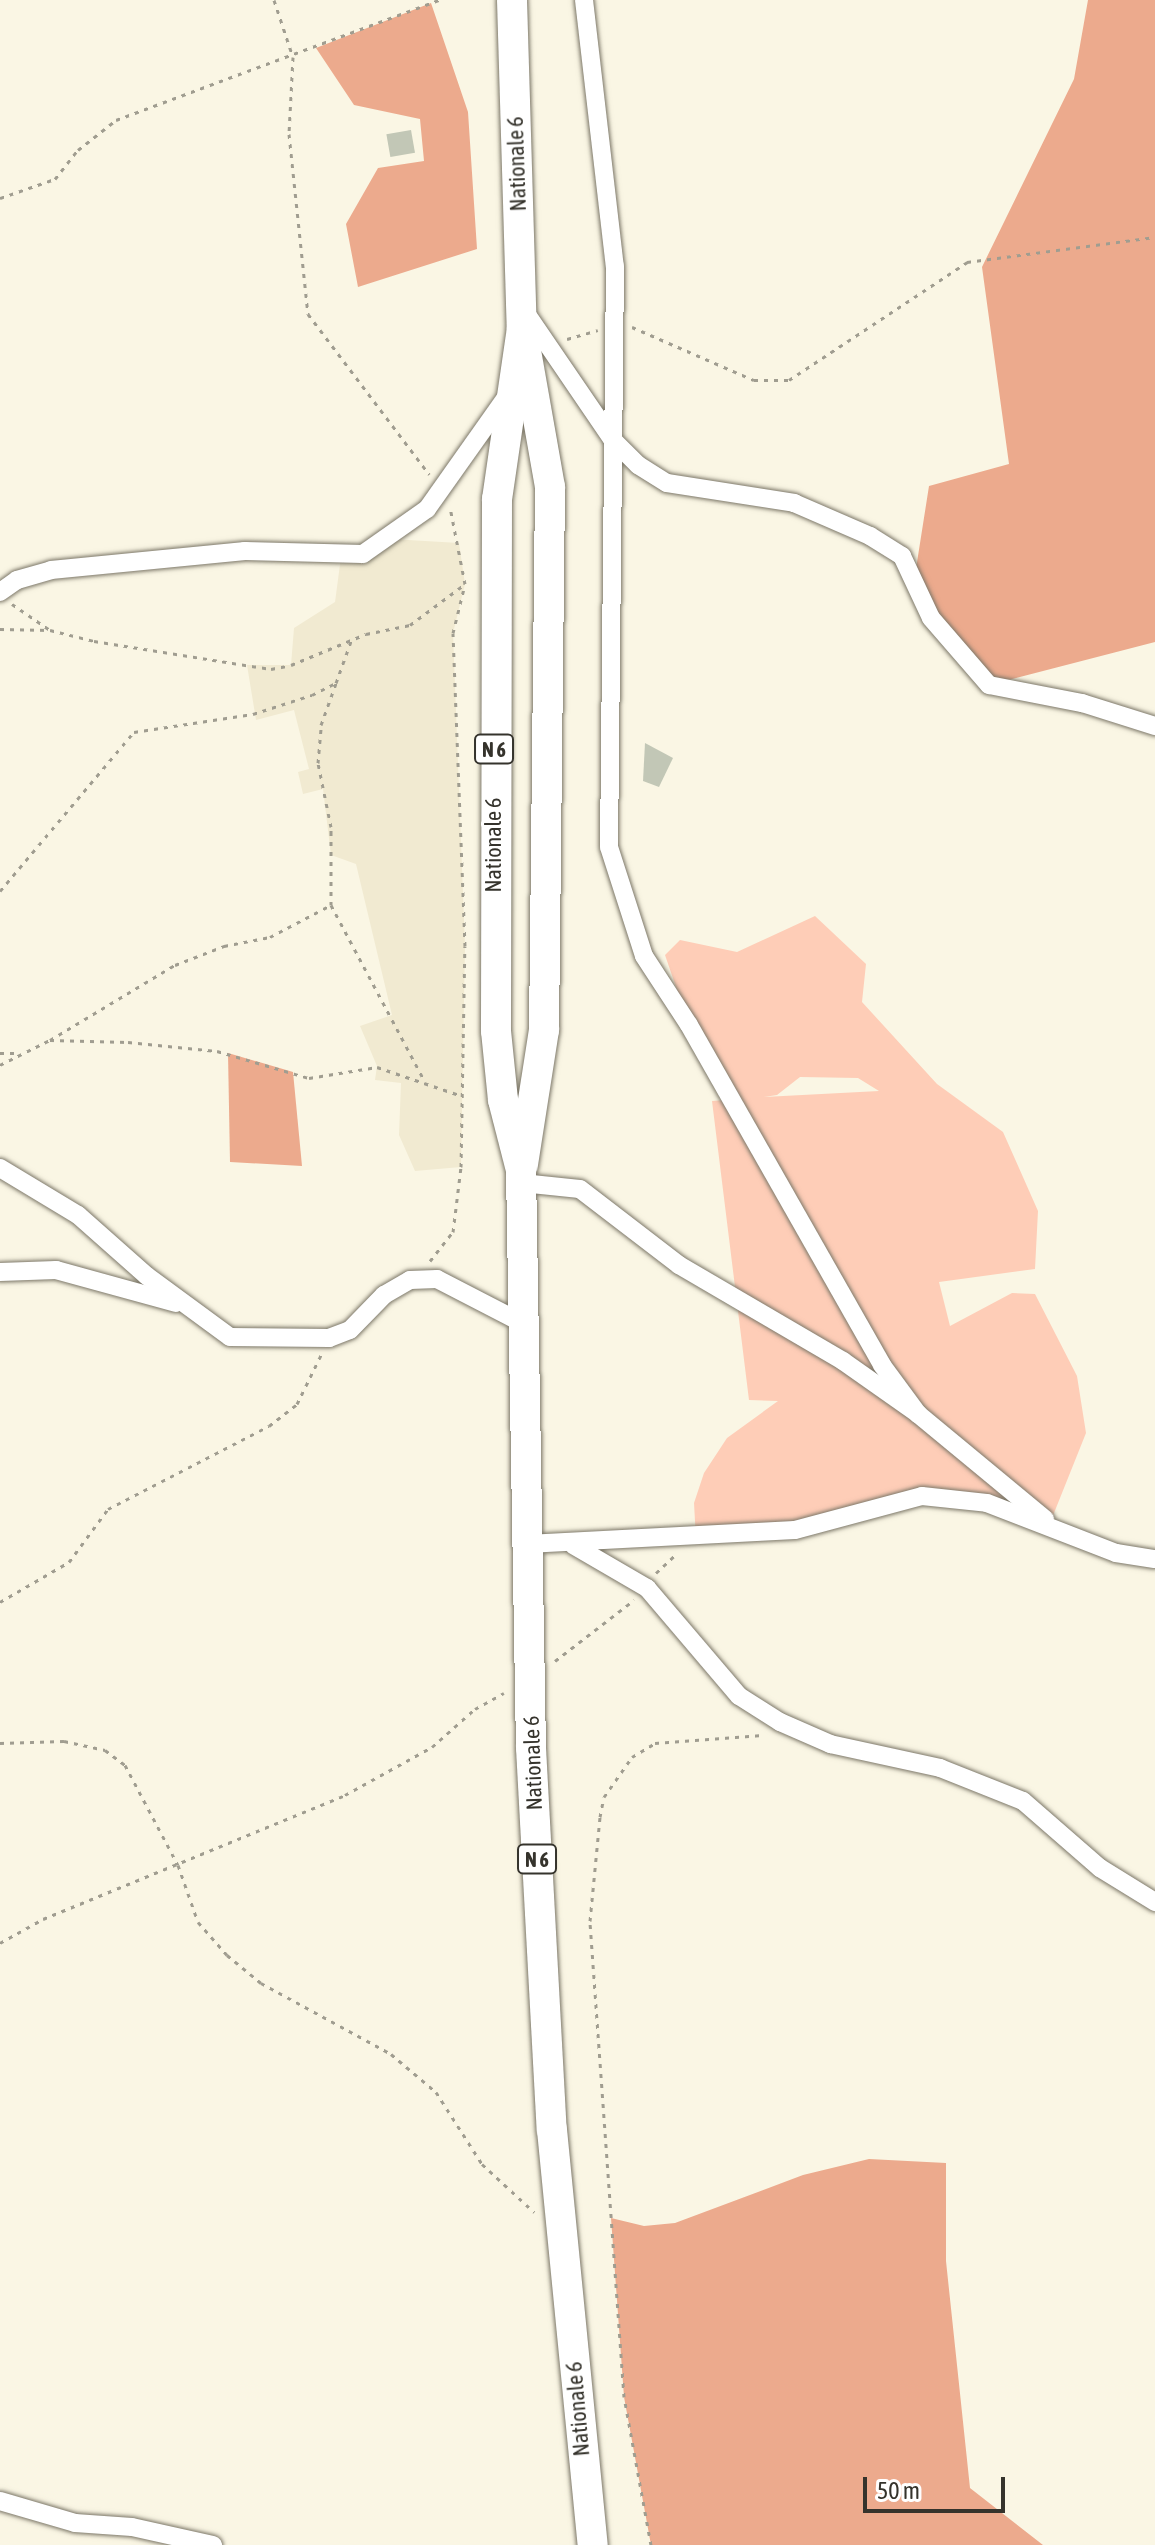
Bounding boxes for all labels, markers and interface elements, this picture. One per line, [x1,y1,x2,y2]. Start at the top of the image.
street label: Nationale 6 [502,116,532,212]
road number: N 6 [474,733,514,765]
street label: Nationale 6 [481,798,507,892]
street label: Nationale 6 [518,1715,548,1811]
road number: N 6 [517,1843,557,1875]
street label: Nationale 6 [561,2361,595,2457]
scale bar [867,2461,1009,2511]
text: 50 m [877,2477,920,2504]

